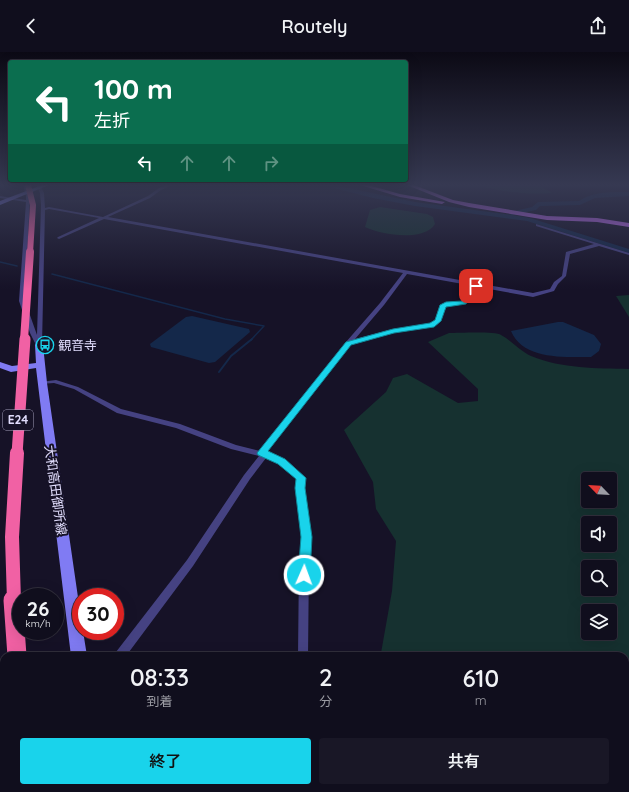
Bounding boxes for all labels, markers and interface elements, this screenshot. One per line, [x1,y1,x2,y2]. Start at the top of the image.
icon: back [20,15,42,37]
text: Routely [282,15,347,38]
icon: share [587,15,609,37]
text: 100 m [94,71,173,106]
icon: left [28,76,80,128]
text: 左折 [94,109,130,132]
icon: left [134,152,156,174]
icon: ahead [176,152,198,174]
icon: ahead [218,152,240,174]
icon: right [260,152,282,174]
pin [459,269,493,303]
icon: arrive [465,275,487,297]
bus stop icon: 観音寺 [35,335,55,355]
place label: 観音寺 [58,337,97,353]
road number: E24 [3,410,33,430]
street label: 大和高田御所線 [42,444,70,536]
north arrow [581,472,617,508]
map controls [581,472,617,640]
button: sound [581,516,617,552]
position arrow [283,554,325,596]
button: search [581,560,617,596]
speed limit sign: 30 [72,588,124,640]
text: 26 [27,596,49,621]
button: layers [581,604,617,640]
text: km/h [25,617,51,630]
text: 08:33 [130,662,189,692]
text: 2 [319,662,333,692]
text: 610 [462,663,499,693]
text: m [475,692,487,708]
text: 到着 [146,693,173,709]
text: 分 [319,693,332,709]
button: 終了 [20,738,311,784]
button: 共有 [319,738,609,784]

